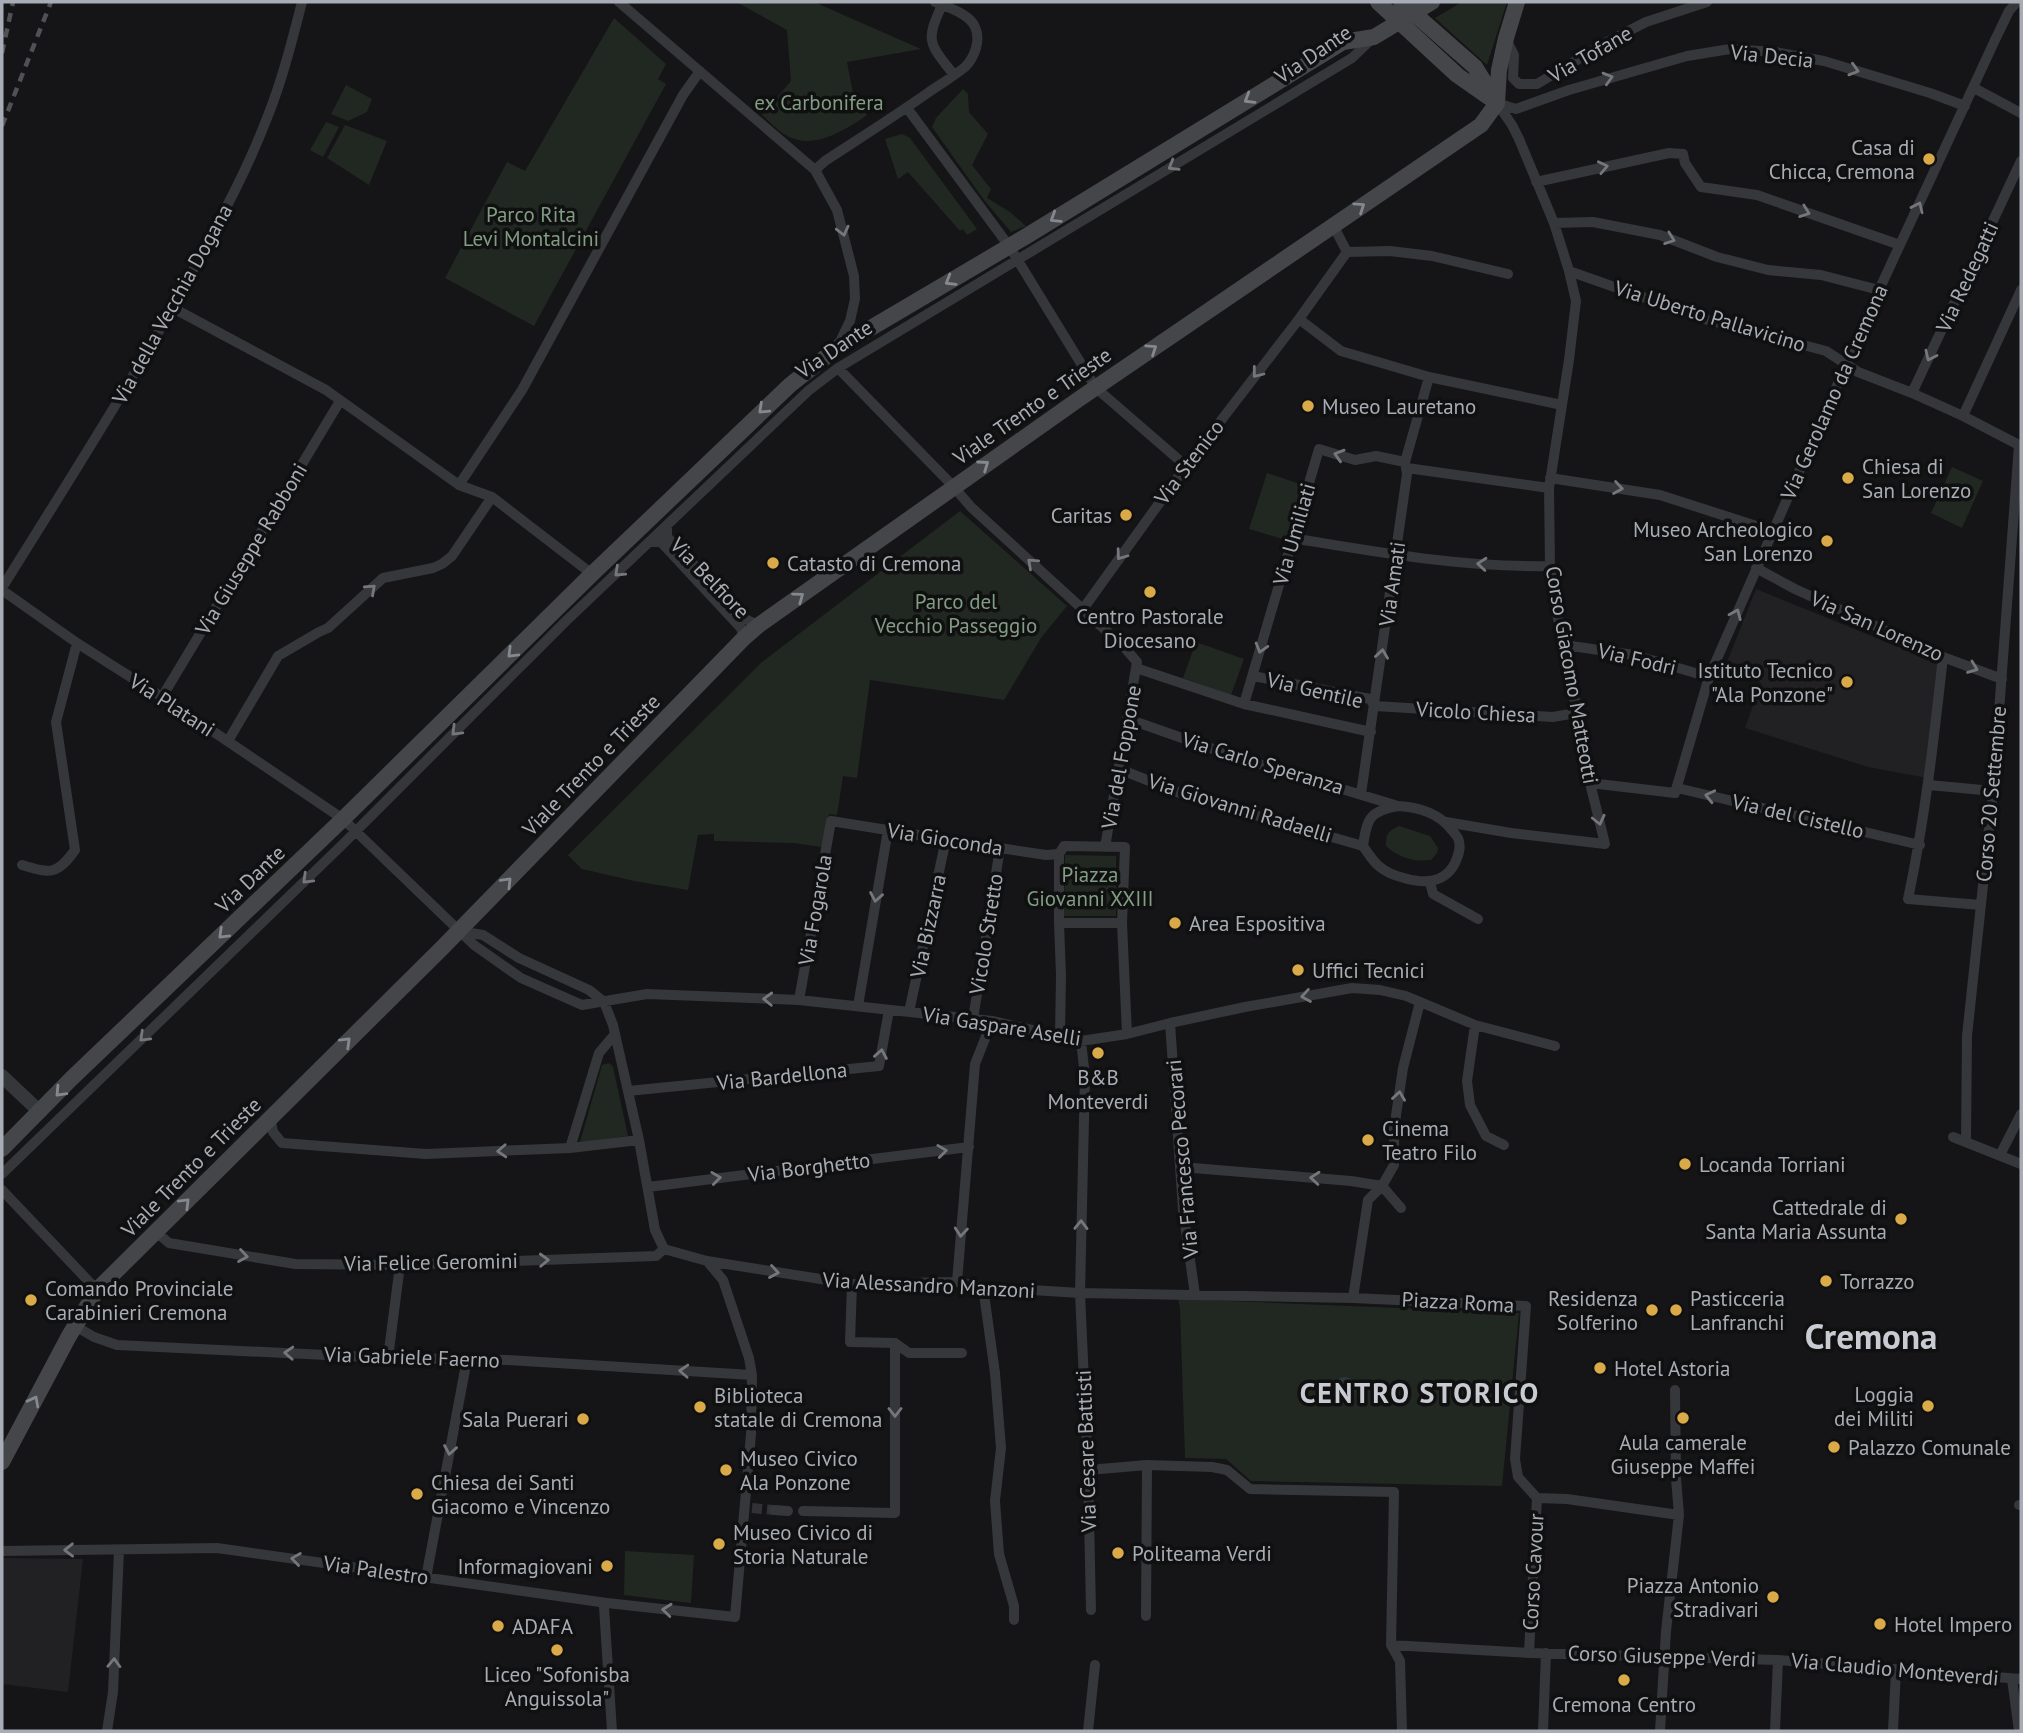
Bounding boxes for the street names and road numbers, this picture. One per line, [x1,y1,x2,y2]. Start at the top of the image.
street label: Via Dante [1269,19,1357,90]
street label: Via Tofane [1542,19,1637,89]
street label: Via Decia [1728,38,1815,74]
street label: Via della Vecchia Dogana [105,199,238,410]
street label: Via Redegatti [1929,217,2004,338]
street label: Via Uberto Pallavicino [1610,274,1809,358]
street label: Via Gerolamo da Cremona [1774,280,1894,505]
street label: Via Dante [790,314,878,385]
street label: Viale Trento e Trieste [947,341,1116,471]
street label: Via Stenico [1148,414,1230,511]
street label: Via Giuseppe Rabboni [189,458,313,641]
street label: Via Umiliati [1266,480,1321,589]
street label: Via Belfiore [664,531,756,624]
street label: Via Amati [1373,540,1411,629]
street label: Corso Giacomo Matteotti [1540,564,1604,786]
street label: Via San Lorenzo [1805,584,1948,667]
street label: Via Fodri [1594,637,1679,681]
street label: Via Gentile [1263,666,1366,714]
street label: Via Platani [123,667,220,743]
street label: Via del Foppone [1095,683,1147,832]
street label: Viale Trento e Trieste [516,688,666,842]
street label: Vicolo Chiesa [1414,695,1537,729]
street label: Corso 20 Settembre [1970,705,2012,883]
street label: Via Carlo Speranza [1178,725,1347,800]
street label: Via Giovanni Radaelli [1144,767,1335,849]
street label: Via del Cistello [1728,787,1867,844]
street label: Via Gioconda [884,816,1005,861]
street label: Via Dante [209,839,291,920]
street label: Via Fogarola [792,852,838,969]
street label: Via Bizzarra [904,872,952,981]
street label: Vicolo Stretto [963,872,1009,997]
street label: Via Gaspare Aselli [920,1000,1083,1052]
street label: Via Bardellona [715,1056,848,1096]
street label: Via Francesco Pecorari [1160,1058,1204,1261]
street label: Viale Trento e Trieste [115,1091,267,1243]
street label: Via Borghetto [745,1146,872,1188]
street label: Via Felice Geromini [343,1247,518,1277]
street label: Via Alessandro Manzoni [821,1266,1036,1304]
street label: Piazza Roma [1401,1286,1515,1318]
street label: Via Gabriele Faerno [323,1340,500,1374]
street label: Via Cesare Battisti [1070,1369,1102,1534]
street label: Corso Cavour [1516,1513,1550,1631]
street label: Via Palestro [321,1549,430,1591]
street label: Corso Giuseppe Verdi [1567,1639,1757,1673]
street label: Via Claudio Monteverdi [1789,1646,2000,1692]

